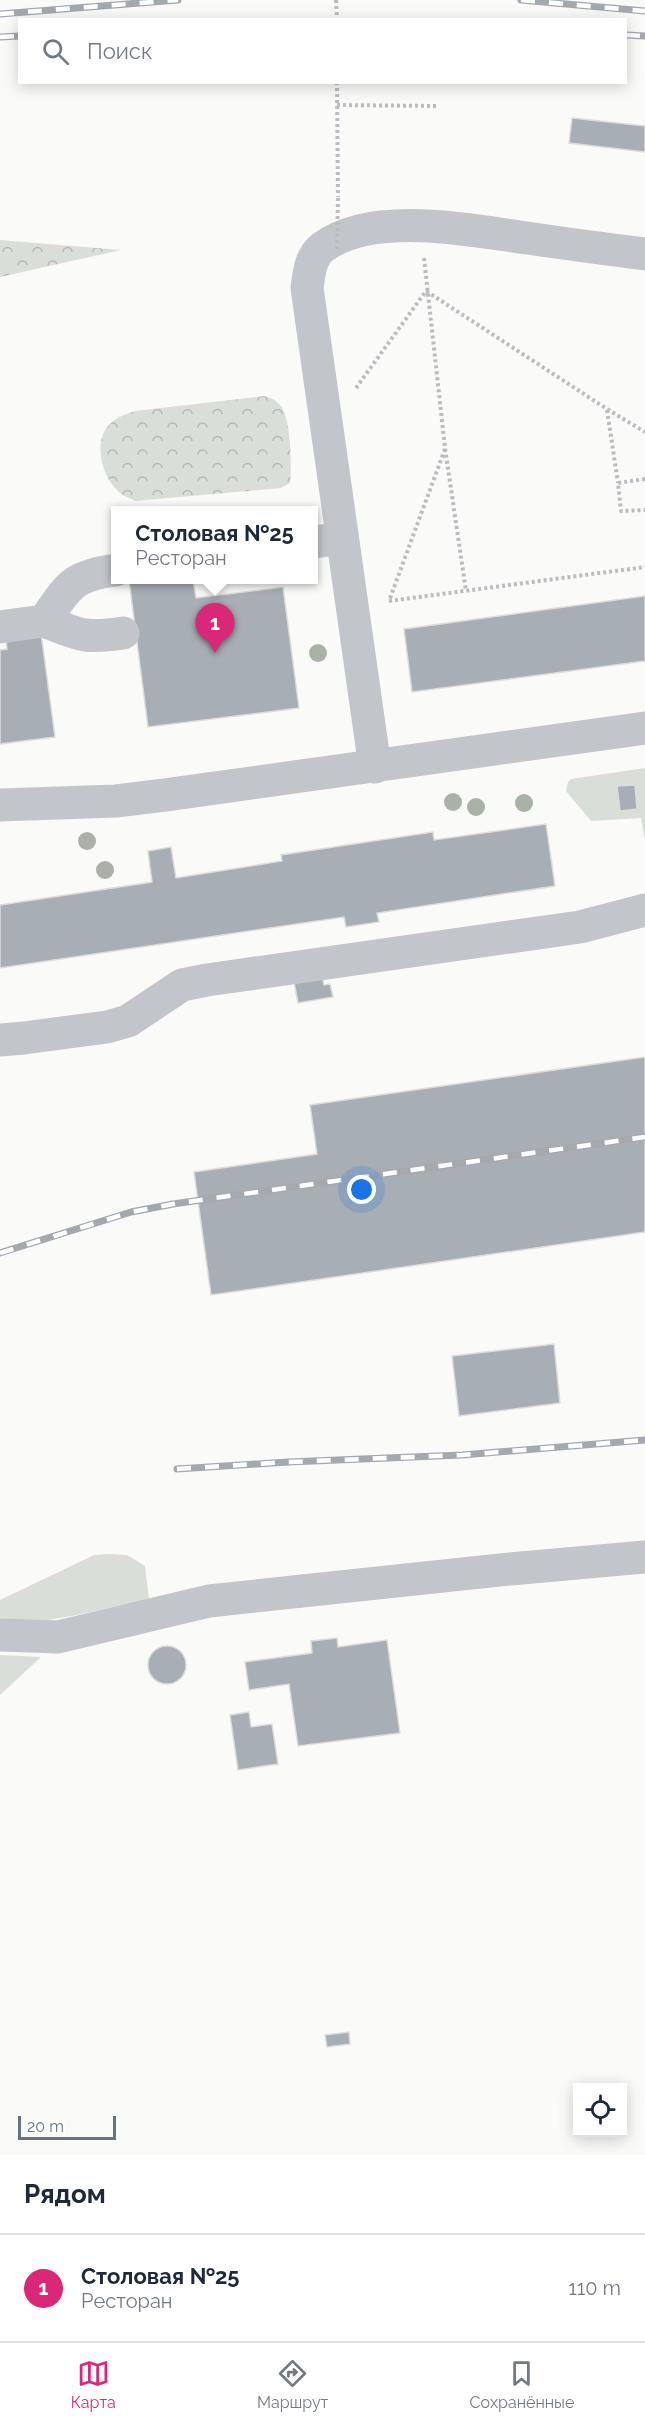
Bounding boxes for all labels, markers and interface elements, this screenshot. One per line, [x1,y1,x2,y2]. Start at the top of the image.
search box [18,18,627,84]
icon: search [39,35,72,68]
text: Поиск [87,38,152,64]
popup [111,506,318,584]
text: Столовая №25 [135,520,294,546]
text: Ресторан [135,546,227,570]
pin: 1 [196,604,234,653]
your location [347,1175,376,1204]
map controls [573,2083,627,2137]
button: locate [573,2083,627,2137]
scale bar [18,2113,116,2140]
text: 20 m [27,2117,64,2136]
text: Рядом [24,2179,106,2209]
text: Столовая №25 [81,2263,240,2289]
text: 1 [39,2276,48,2300]
text: 110 m [568,2276,621,2300]
text: Ресторан [81,2289,173,2313]
tab: Карта [71,2357,116,2412]
tab: Маршрут [257,2357,328,2412]
tab: Сохранённые [470,2357,574,2412]

